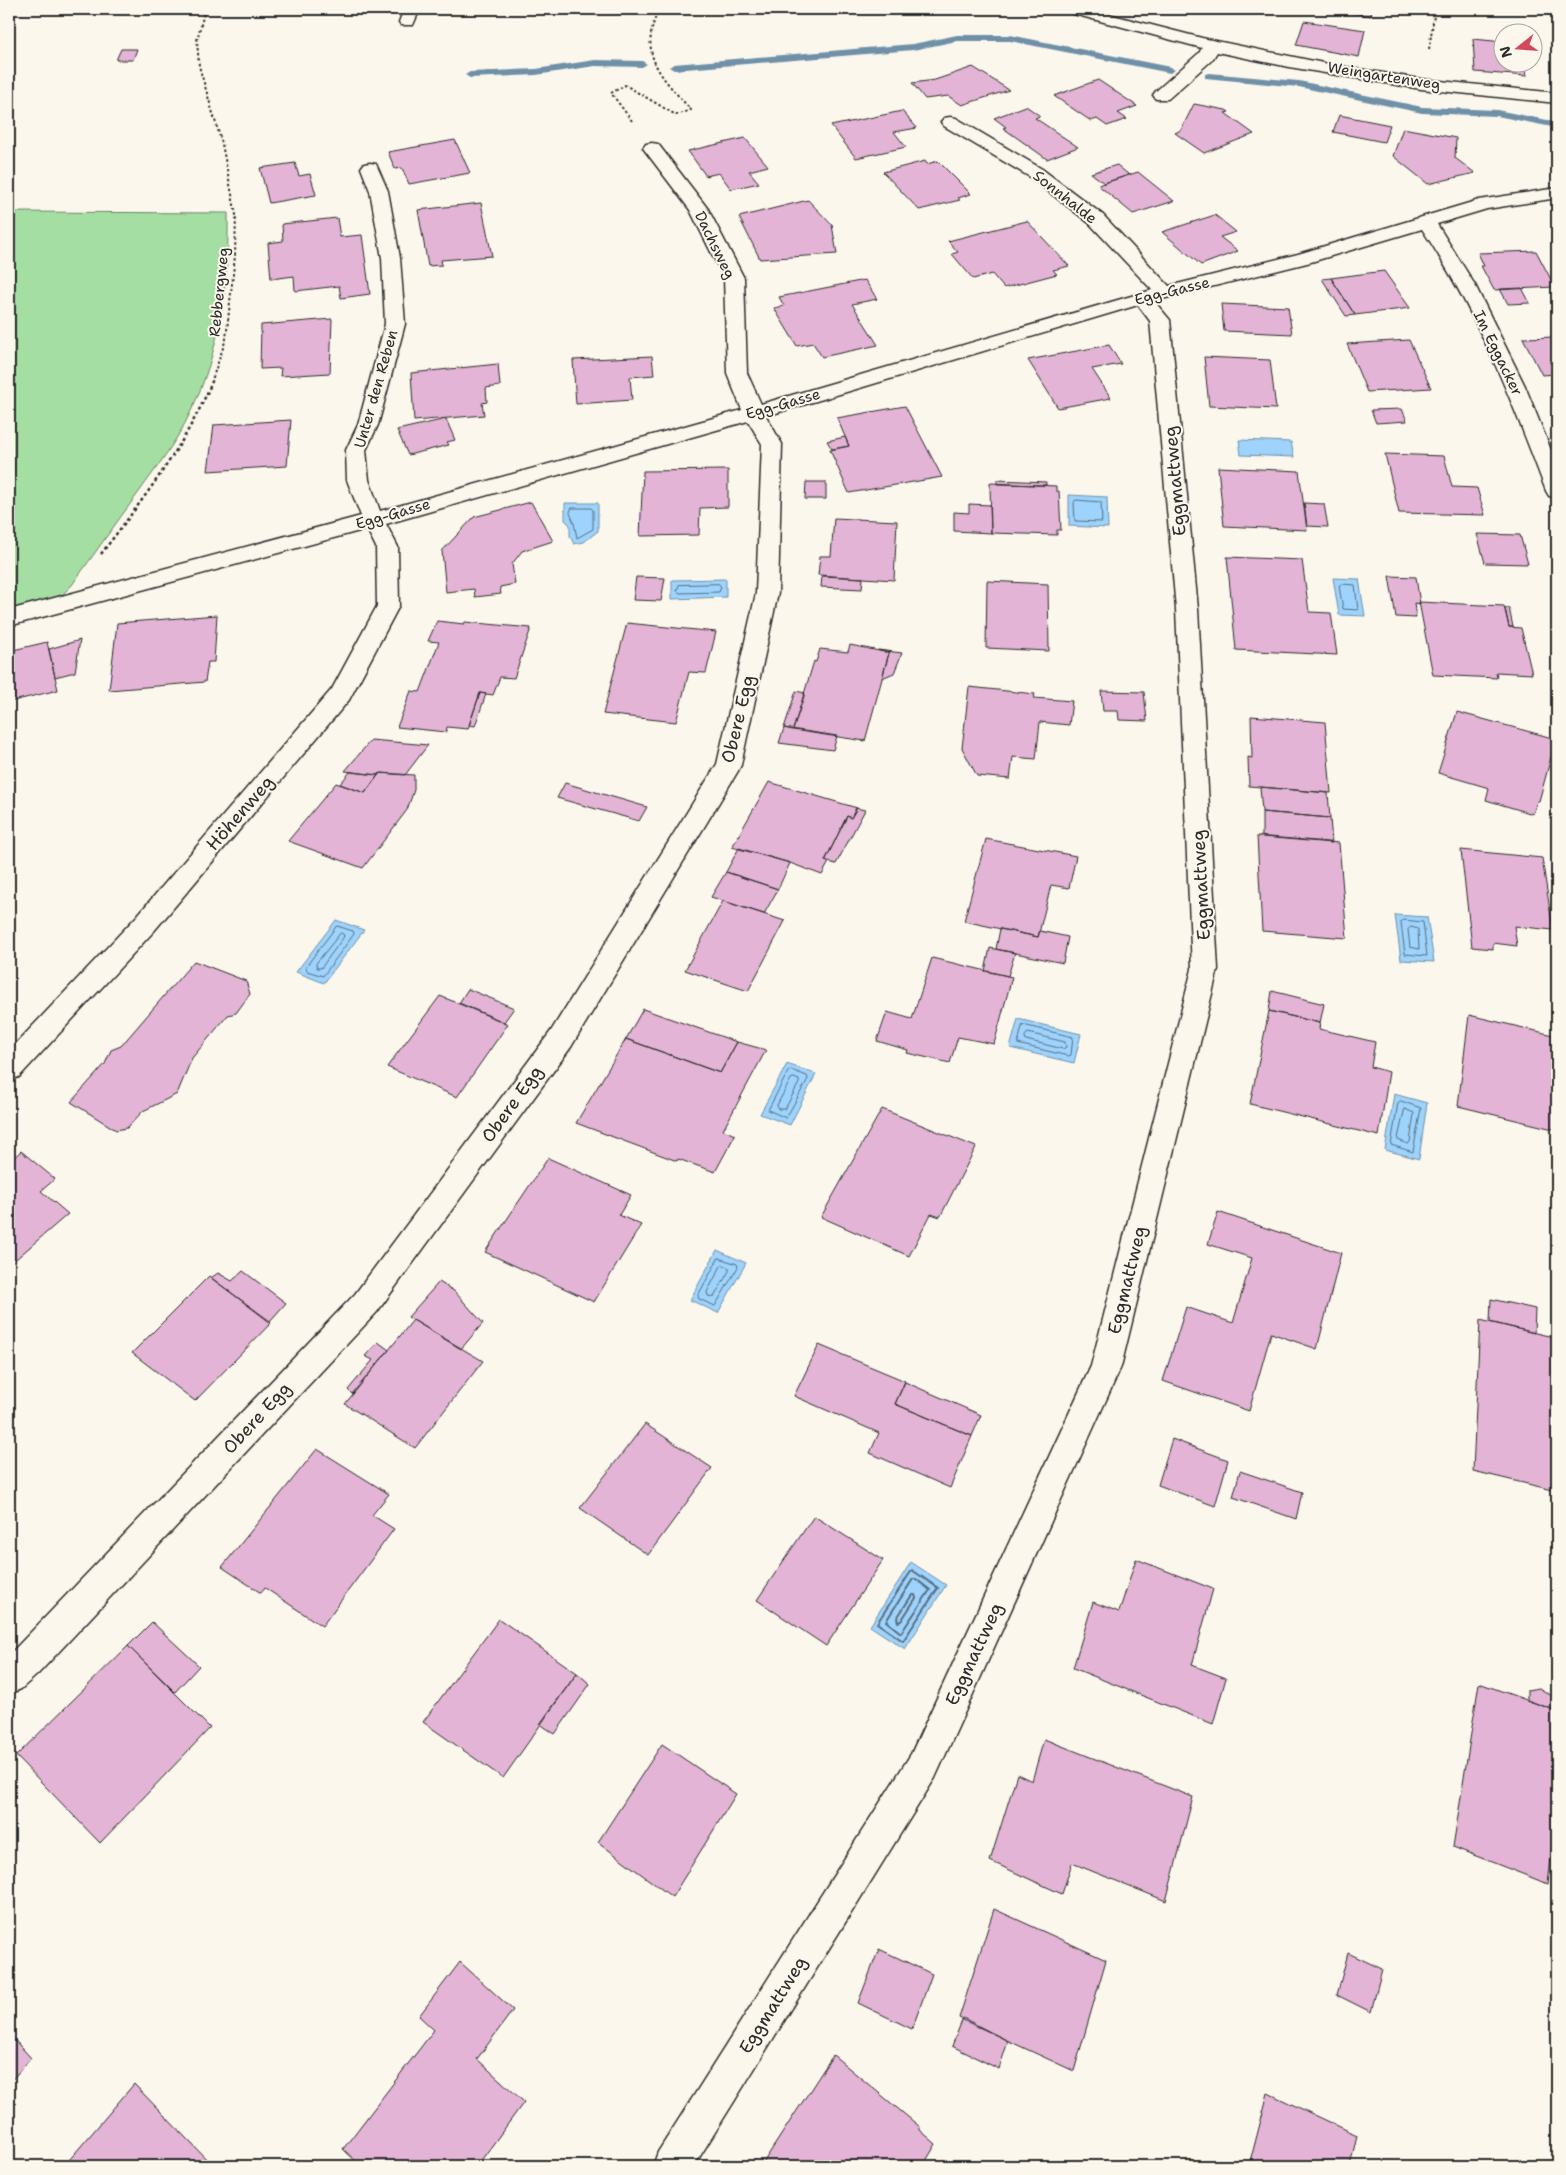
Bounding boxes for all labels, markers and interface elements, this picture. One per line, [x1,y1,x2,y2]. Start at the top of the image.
north arrow [1494,22,1544,72]
text: N [1495,44,1516,60]
street label: Weingartenweg [1326,57,1442,95]
street label: Sonnhalde [1029,166,1101,228]
street label: Dachsweg [690,208,740,282]
street label: Rebbergweg [204,246,234,338]
street label: Egg-Gasse [1132,272,1212,310]
street label: Im Eggacker [1469,307,1527,399]
street label: Unter den Reben [350,328,402,450]
street label: Egg-Gasse [743,384,823,424]
street label: Eggmattweg [1158,425,1192,537]
street label: Egg-Gasse [353,494,433,534]
street label: Obere Egg [715,673,761,765]
street label: Höhenweg [201,770,279,856]
street label: Eggmattweg [1186,829,1216,941]
street label: Obere Egg [476,1061,548,1147]
street label: Eggmattweg [1102,1223,1152,1337]
street label: Obere Egg [218,1377,296,1459]
street label: Eggmattweg [940,1599,1008,1709]
street label: Eggmattweg [734,1952,812,2058]

